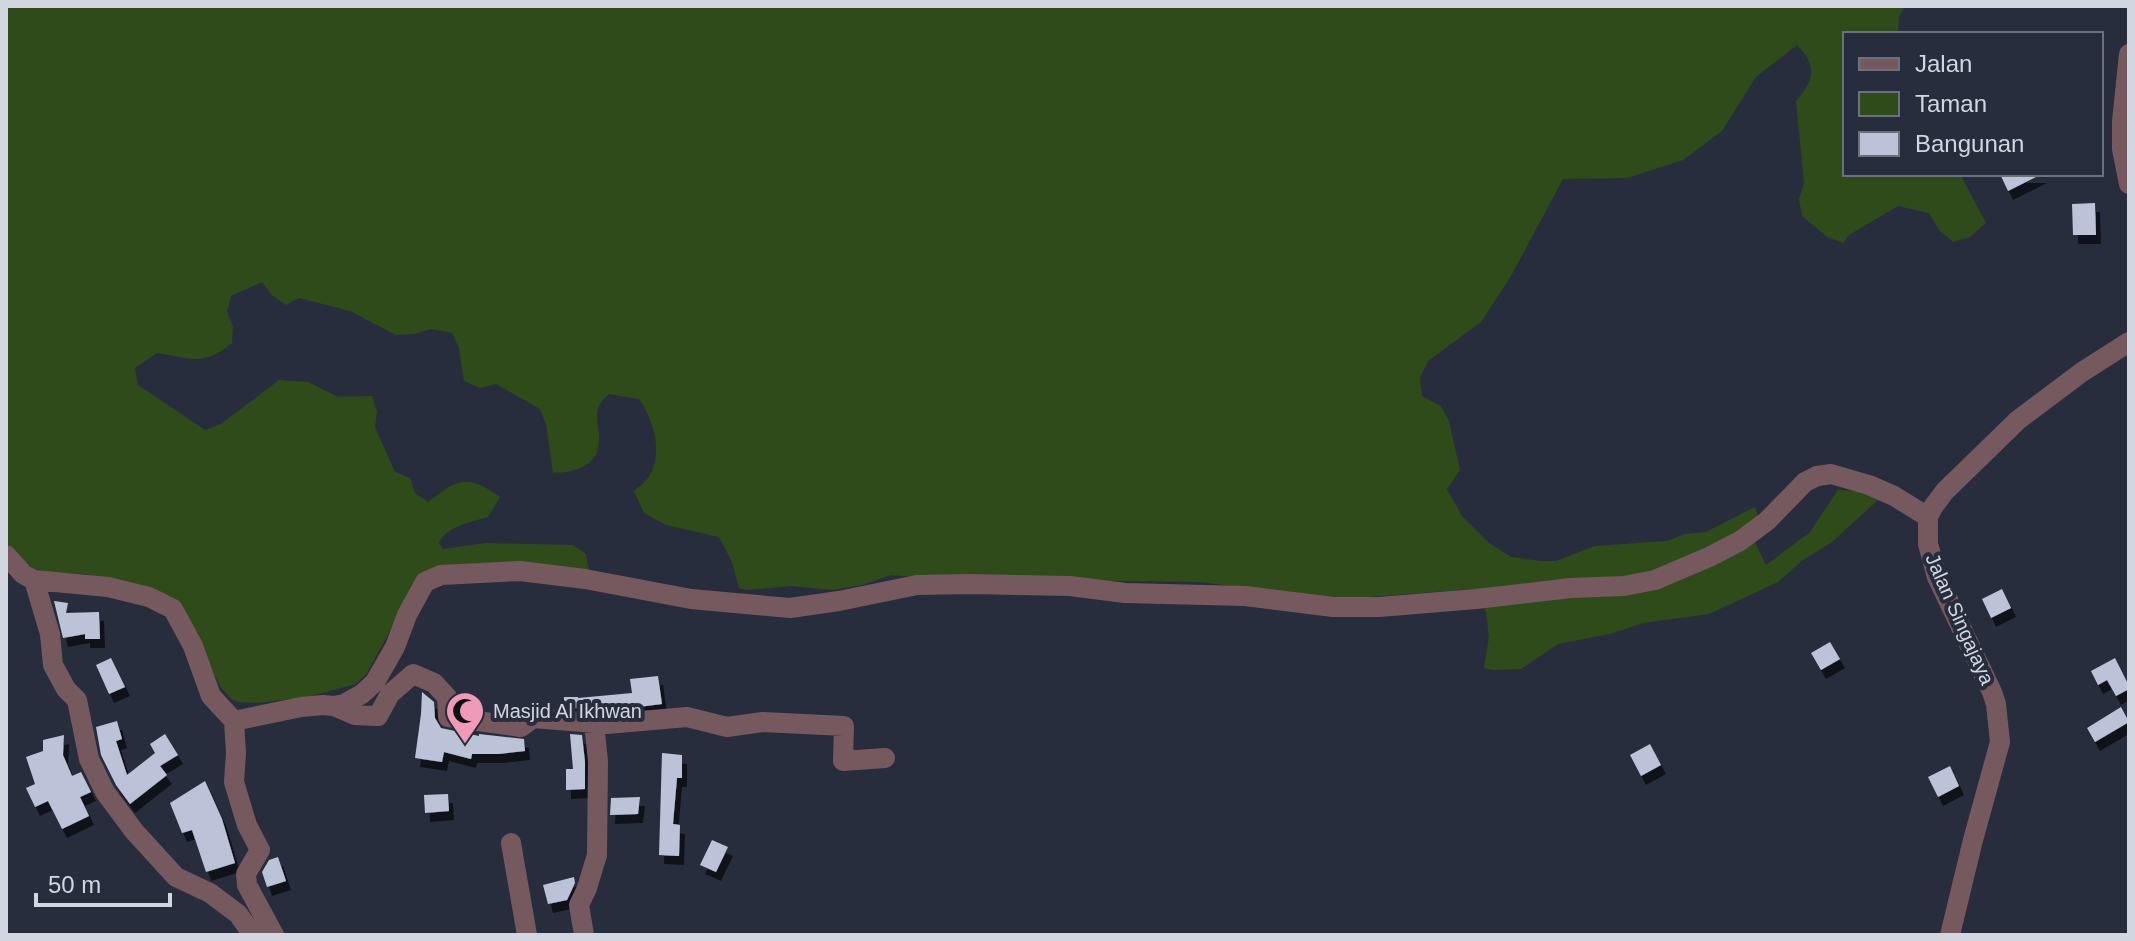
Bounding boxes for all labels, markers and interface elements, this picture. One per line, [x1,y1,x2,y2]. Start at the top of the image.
legend [1843,32,2103,176]
text: Jalan [1915,50,1972,77]
text: Taman [1915,90,1987,117]
text: Bangunan [1915,130,2024,157]
street label: Jalan Singajaya [1921,550,1999,689]
mosque icon: Masjid Al Ikhwan [444,690,486,745]
place label: Masjid Al Ikhwan [493,700,642,722]
scale bar [36,857,170,907]
text: 50 m [48,871,101,898]

